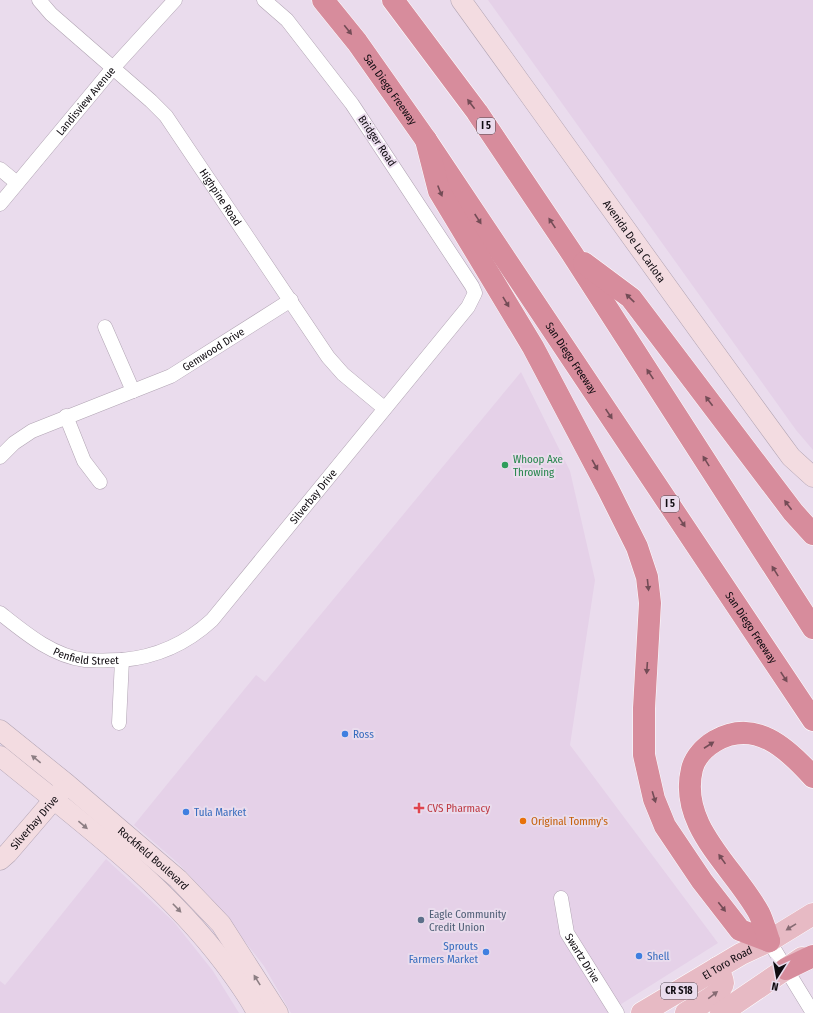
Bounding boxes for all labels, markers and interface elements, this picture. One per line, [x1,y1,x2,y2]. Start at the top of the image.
one-way arrow [343,25,352,36]
street label: San Diego Freeway [361,52,420,127]
street label: Landisview Avenue [53,64,118,138]
one-way arrow [467,99,475,109]
street label: Bridger Road [355,113,399,169]
road number: I 5 [477,118,495,134]
street label: Highpine Road [197,166,244,228]
one-way arrow [437,185,443,197]
street label: Avenida De La Carlota [601,197,668,285]
one-way arrow [474,214,482,224]
one-way arrow [548,218,556,228]
one-way arrow [625,294,635,303]
one-way arrow [503,296,510,308]
street label: San Diego Freeway [543,320,600,396]
street label: Gemwood Drive [180,325,247,374]
one-way arrow [646,368,653,380]
one-way arrow [705,396,713,407]
one-way arrow [605,409,613,419]
place label: Whoop Axe Throwing [513,453,563,479]
one-way arrow [702,455,709,467]
marker: Whoop Axe Throwing [500,460,510,470]
one-way arrow [592,460,599,471]
street label: Silverbay Drive [287,466,339,527]
road number: I 5 [661,496,679,512]
one-way arrow [784,499,792,510]
one-way arrow [678,517,686,527]
one-way arrow [772,565,779,577]
one-way arrow [645,579,651,591]
street label: San Diego Freeway [723,589,780,666]
street label: Penfield Street [51,645,119,667]
one-way arrow [643,662,650,674]
one-way arrow [780,672,788,682]
place label: Ross [353,728,374,741]
marker: Ross [340,729,350,739]
one-way arrow [704,741,714,749]
one-way arrow [31,755,42,764]
one-way arrow [651,791,657,803]
street label: Silverbay Drive [8,793,61,852]
place label: CVS Pharmacy [427,802,490,815]
marker: CVS Pharmacy [414,803,424,813]
place label: Tula Market [194,806,247,819]
marker: Tula Market [181,807,191,817]
place label: Original Tommy's [531,815,608,828]
marker: Original Tommy's [518,816,528,826]
one-way arrow [78,820,89,829]
street label: Rockfield Boulevard [115,824,191,893]
one-way arrow [718,854,726,865]
one-way arrow [717,901,726,912]
one-way arrow [172,903,182,913]
place label: Eagle Community Credit Union [429,908,506,934]
marker: Eagle Community Credit Union [416,915,426,925]
one-way arrow [785,924,797,931]
street label: Swartz Drive [562,931,603,985]
place label: Sprouts Farmers Market [409,940,478,966]
street label: El Toro Road [700,943,754,982]
marker: Sprouts Farmers Market [481,947,491,957]
place label: Shell [647,950,670,963]
marker: Shell [634,951,644,961]
north arrow [757,957,797,997]
one-way arrow [253,975,261,985]
text: N [771,979,780,993]
road number: CR S18 [661,983,697,999]
one-way arrow [708,991,718,999]

